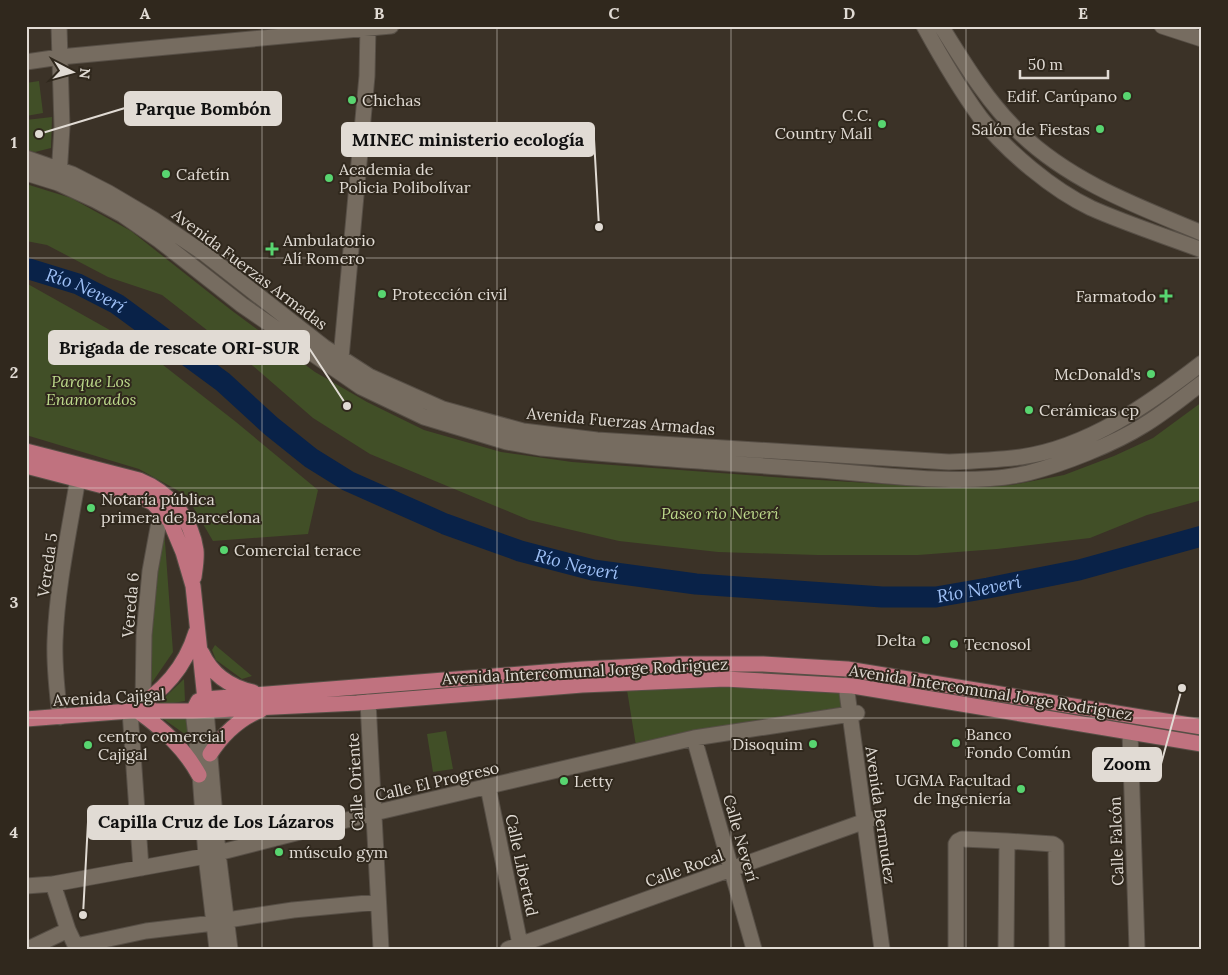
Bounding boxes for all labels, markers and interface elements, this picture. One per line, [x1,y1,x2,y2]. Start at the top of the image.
text: A [140,3,151,23]
text: B [374,3,385,23]
text: C [608,3,620,23]
text: D [843,3,855,23]
text: E [1078,3,1088,23]
north arrow [48,48,98,98]
scale bar [1020,48,1108,80]
text: 50 m [1028,55,1063,74]
text: N [75,67,94,80]
place label: Edif. Carúpano [1007,86,1117,106]
place label: Chichas [362,90,421,110]
marker: Edif. Carúpano [1121,90,1133,102]
callout: Parque Bombón [125,92,281,125]
marker: Chichas [346,94,358,106]
text: Parque Bombón [135,97,271,120]
place label: C.C. Country Mall [775,105,872,143]
marker: C.C. Country Mall [876,118,888,130]
place label: Salón de Fiestas [971,119,1090,139]
callout: MINEC ministerio ecología [342,123,594,156]
marker: Salón de Fiestas [1094,123,1106,135]
text: MINEC ministerio ecología [352,128,585,151]
text: 1 [11,132,17,152]
place label: Academia de Policia Polibolívar [338,159,471,197]
place label: Cafetín [176,164,230,184]
marker: Cafetín [160,168,172,180]
marker: Academia de Policia Polibolívar [323,172,335,184]
street label: Avenida Fuerzas Armadas [168,203,332,334]
place label: Ambulatorio Alí Romero [282,230,375,268]
marker: Ambulatorio Alí Romero [265,242,279,256]
water label: Río Neverí [43,263,131,318]
place label: Protección civil [392,284,507,304]
place label: Farmatodo [1076,286,1156,306]
marker: Protección civil [376,288,388,300]
marker: Farmatodo [1160,290,1172,302]
callout: Brigada de rescate ORI-SUR [49,331,309,364]
text: Brigada de rescate ORI-SUR [59,336,300,359]
text: 2 [10,362,18,382]
place label: McDonald's [1054,364,1141,384]
marker: McDonald's [1145,368,1157,380]
park label: Parque Los Enamorados [46,371,136,409]
place label: Cerámicas cp [1039,400,1139,420]
street label: Avenida Fuerzas Armadas [525,403,716,439]
marker: Cerámicas cp [1023,404,1035,416]
place label: Notaría pública primera de Barcelona [101,489,261,527]
marker: Notaría pública primera de Barcelona [85,502,97,514]
park label: Paseo rio Neverí [661,503,779,523]
street label: Vereda 5 [32,532,61,599]
place label: Comercial terace [234,540,362,560]
water label: Río Neverí [532,543,620,584]
marker: Comercial terace [218,544,230,556]
water label: Río Neverí [935,570,1023,608]
street label: Vereda 6 [117,572,143,639]
text: 3 [10,592,19,612]
place label: Delta [877,630,916,650]
marker: Delta [920,634,932,646]
place label: Tecnosol [964,634,1031,654]
marker: Tecnosol [948,638,960,650]
street label: Avenida Intercomunal Jorge Rodriguez [440,654,729,689]
street label: Avenida Intercomunal Jorge Rodriguez [847,660,1134,724]
street label: Avenida Cajigal [51,684,166,710]
place label: Banco Fondo Común [966,724,1071,762]
place label: centro comercial Cajigal [98,726,224,764]
street label: Calle Oriente [342,732,368,832]
place label: Disoquim [732,734,803,754]
marker: Banco Fondo Común [950,737,962,749]
marker: Disoquim [807,738,819,750]
marker: centro comercial Cajigal [82,739,94,751]
street label: Avenida Bermudez [861,744,901,885]
callout: Zoom [1093,748,1161,781]
text: Zoom [1103,752,1151,775]
street label: Calle El Progreso [373,757,501,805]
place label: UGMA Facultad de Ingeniería [895,770,1011,808]
place label: Letty [574,771,613,791]
marker: Letty [558,775,570,787]
marker: UGMA Facultad de Ingeniería [1015,783,1027,795]
street label: Calle Neverí [719,792,763,884]
street label: Calle Falcón [1104,796,1128,886]
callout: Capilla Cruz de Los Lázaros [88,806,344,839]
text: Capilla Cruz de Los Lázaros [98,810,334,833]
street label: Calle Libertad [501,812,543,918]
text: 4 [10,822,19,842]
place label: músculo gym [289,842,388,862]
street label: Calle Rocal [642,845,726,891]
marker: músculo gym [273,846,285,858]

